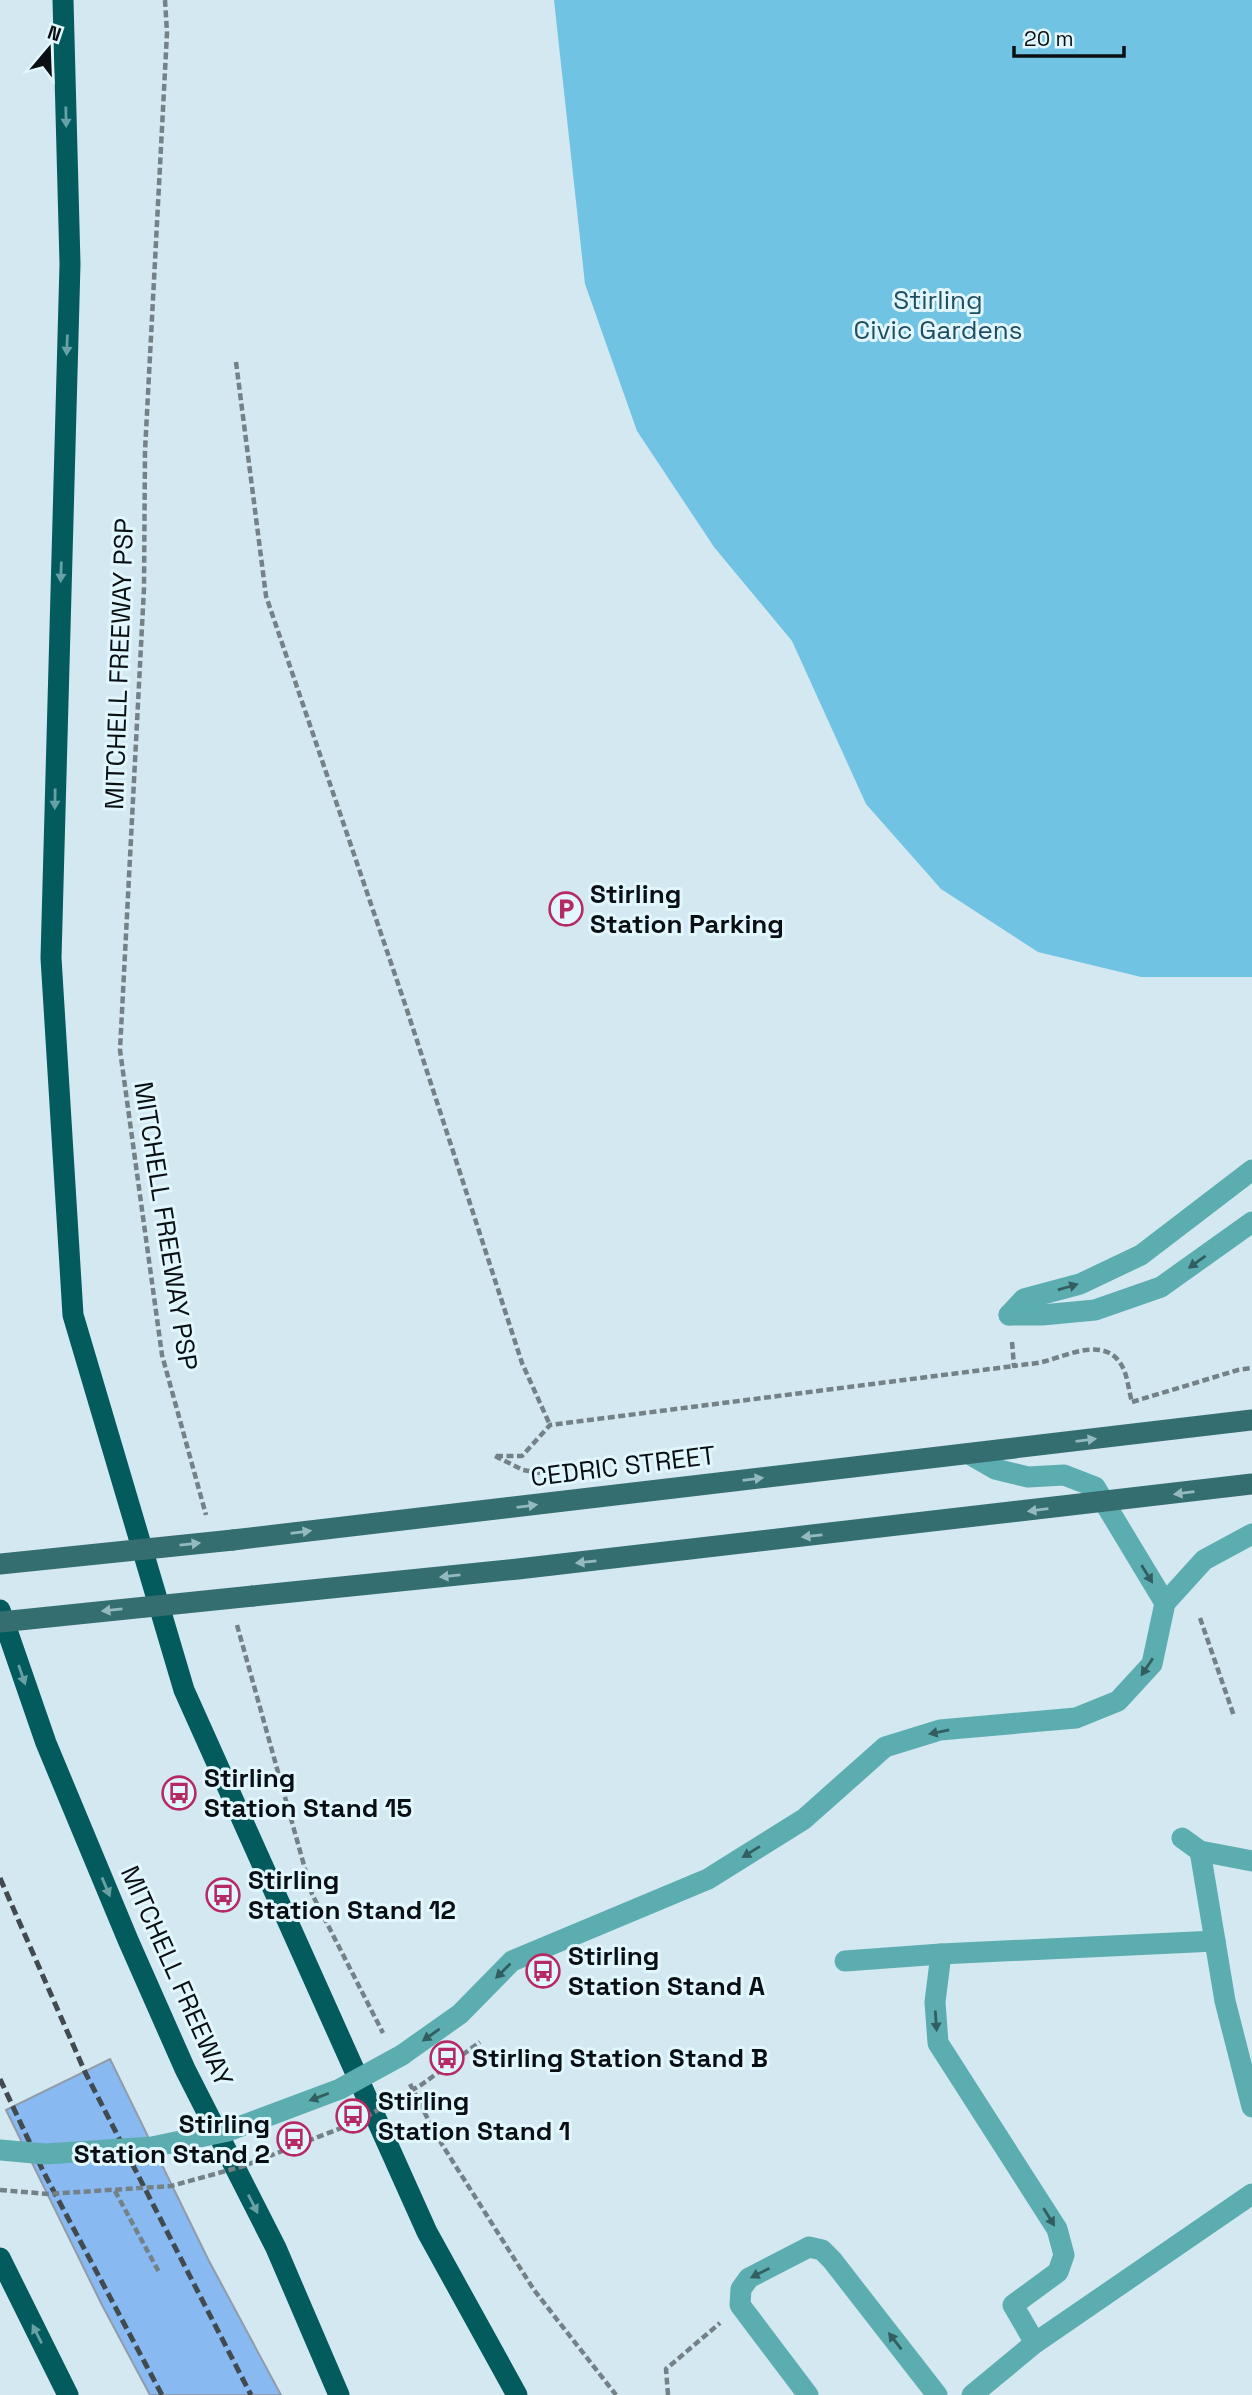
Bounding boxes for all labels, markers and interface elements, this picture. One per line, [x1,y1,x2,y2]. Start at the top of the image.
north arrow [14,14,84,84]
scale bar [1014,14,1124,58]
text: N [44,20,64,47]
text: 20 m [1024,25,1074,52]
one-way arrow [60,106,72,128]
park label: Stirling Civic Gardens [854,283,1022,347]
one-way arrow [62,334,73,356]
street label: MITCHELL FREEWAY PSP [97,518,141,810]
one-way arrow [55,561,67,583]
one-way arrow [49,789,61,811]
place label: Stirling Station Parking [590,877,784,941]
parking icon: Stirling Station Parking [547,890,585,928]
street label: MITCHELL FREEWAY PSP [126,1079,206,1373]
one-way arrow [1188,1254,1206,1268]
one-way arrow [1058,1281,1080,1292]
one-way arrow [1075,1434,1097,1445]
street label: CEDRIC STREET [529,1438,717,1494]
one-way arrow [742,1474,764,1485]
one-way arrow [1173,1487,1195,1498]
one-way arrow [516,1500,538,1511]
one-way arrow [1027,1505,1049,1516]
one-way arrow [290,1526,312,1537]
one-way arrow [801,1531,823,1542]
one-way arrow [179,1539,201,1550]
one-way arrow [575,1556,597,1567]
one-way arrow [1140,1564,1153,1583]
one-way arrow [439,1571,461,1582]
one-way arrow [100,1605,122,1616]
one-way arrow [1140,1657,1153,1677]
one-way arrow [17,1664,28,1685]
one-way arrow [928,1726,950,1737]
place label: Stirling Station Stand 15 [204,1761,412,1825]
bus stop icon: Stirling Station Stand 15 [160,1774,198,1812]
one-way arrow [741,1846,761,1859]
street label: MITCHELL FREEWAY [113,1860,241,2092]
place label: Stirling Station Stand 12 [248,1863,456,1927]
one-way arrow [100,1876,111,1897]
bus stop icon: Stirling Station Stand 12 [204,1876,242,1914]
place label: Stirling Station Stand A [568,1939,766,2003]
bus stop icon: Stirling Station Stand A [524,1952,562,1990]
one-way arrow [495,1962,511,1979]
one-way arrow [931,2011,942,2033]
one-way arrow [422,2028,440,2042]
bus stop icon: Stirling Station Stand B [428,2039,466,2077]
place label: Stirling Station Stand B [472,2041,768,2075]
place label: Stirling Station Stand 1 [378,2084,571,2148]
one-way arrow [309,2091,330,2102]
bus stop icon: Stirling Station Stand 1 [334,2097,372,2135]
place label: Stirling Station Stand 2 [74,2107,270,2171]
bus stop icon: Stirling Station Stand 2 [275,2120,313,2158]
one-way arrow [248,2194,259,2214]
one-way arrow [1042,2207,1055,2226]
one-way arrow [750,2267,770,2278]
one-way arrow [32,2324,43,2344]
one-way arrow [889,2332,903,2350]

